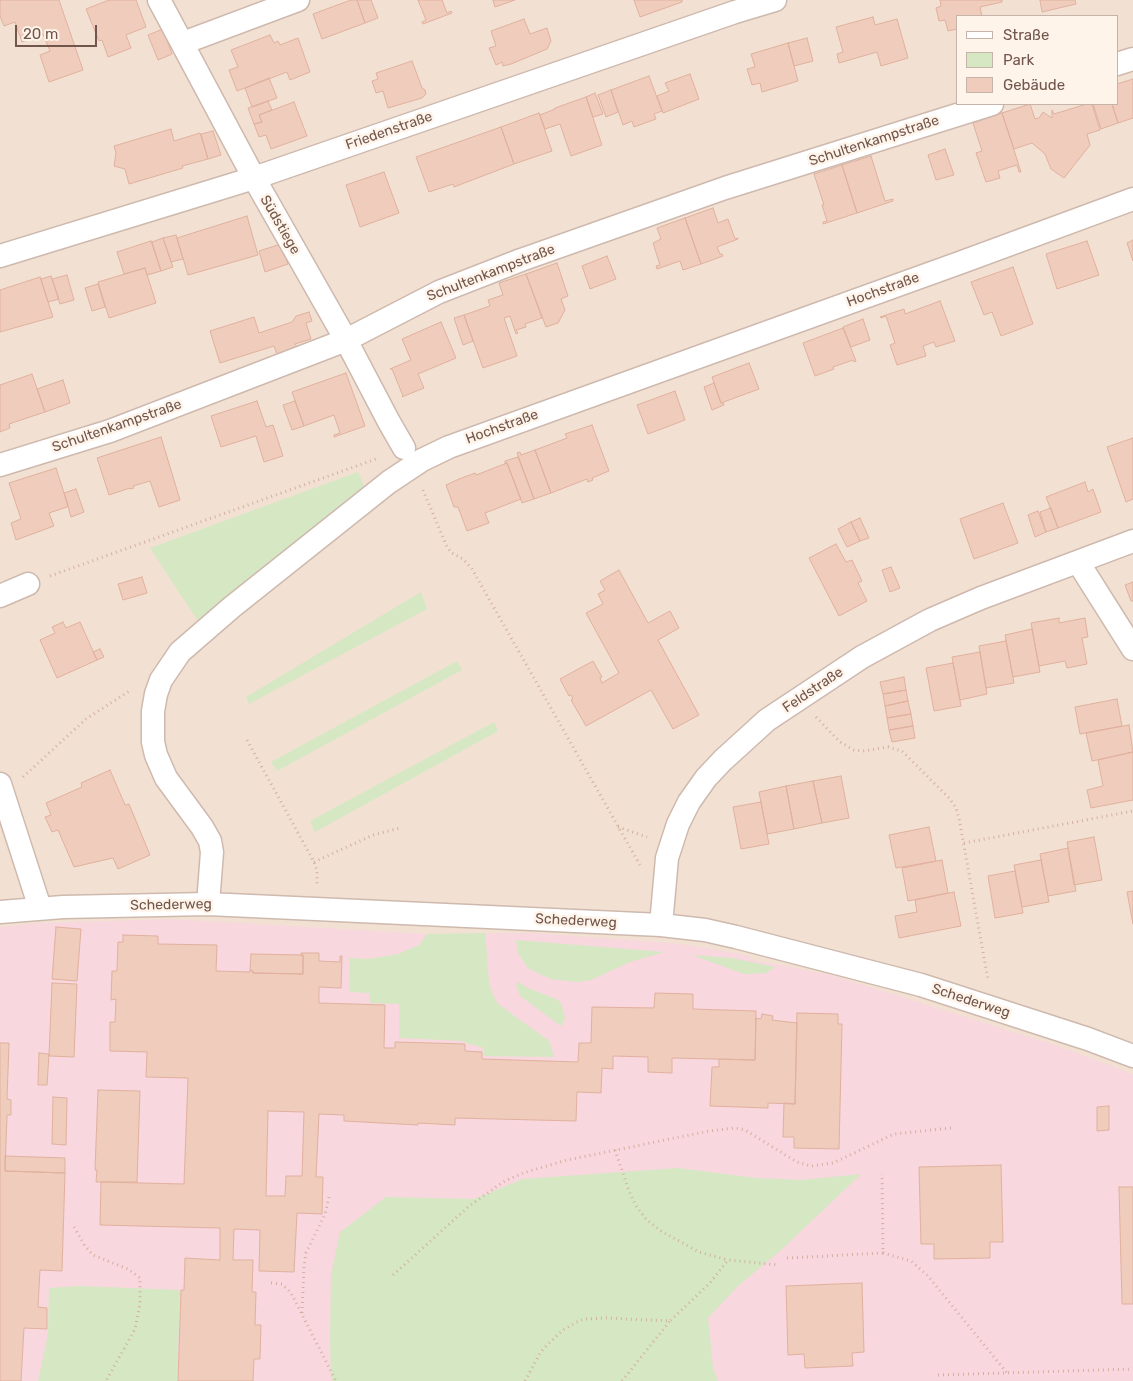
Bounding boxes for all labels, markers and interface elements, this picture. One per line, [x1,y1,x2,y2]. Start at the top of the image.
scale bar [18,15,100,47]
legend [956,15,1118,105]
text: 20 m [23,25,58,43]
text: Straße [1003,26,1049,44]
text: Park [1003,51,1034,69]
text: Gebäude [1003,76,1065,94]
street label: Friedenstraße [343,108,435,154]
street label: Schultenkampstraße [807,112,941,170]
street label: Südstiege [256,192,304,258]
street label: Schultenkampstraße [425,241,557,305]
street label: Hochstraße [844,269,922,311]
street label: Schultenkampstraße [50,396,184,456]
street label: Hochstraße [463,406,541,448]
street label: Feldstraße [780,664,846,716]
street label: Schederweg [130,896,212,914]
street label: Schederweg [535,910,617,932]
street label: Schederweg [930,980,1012,1022]

